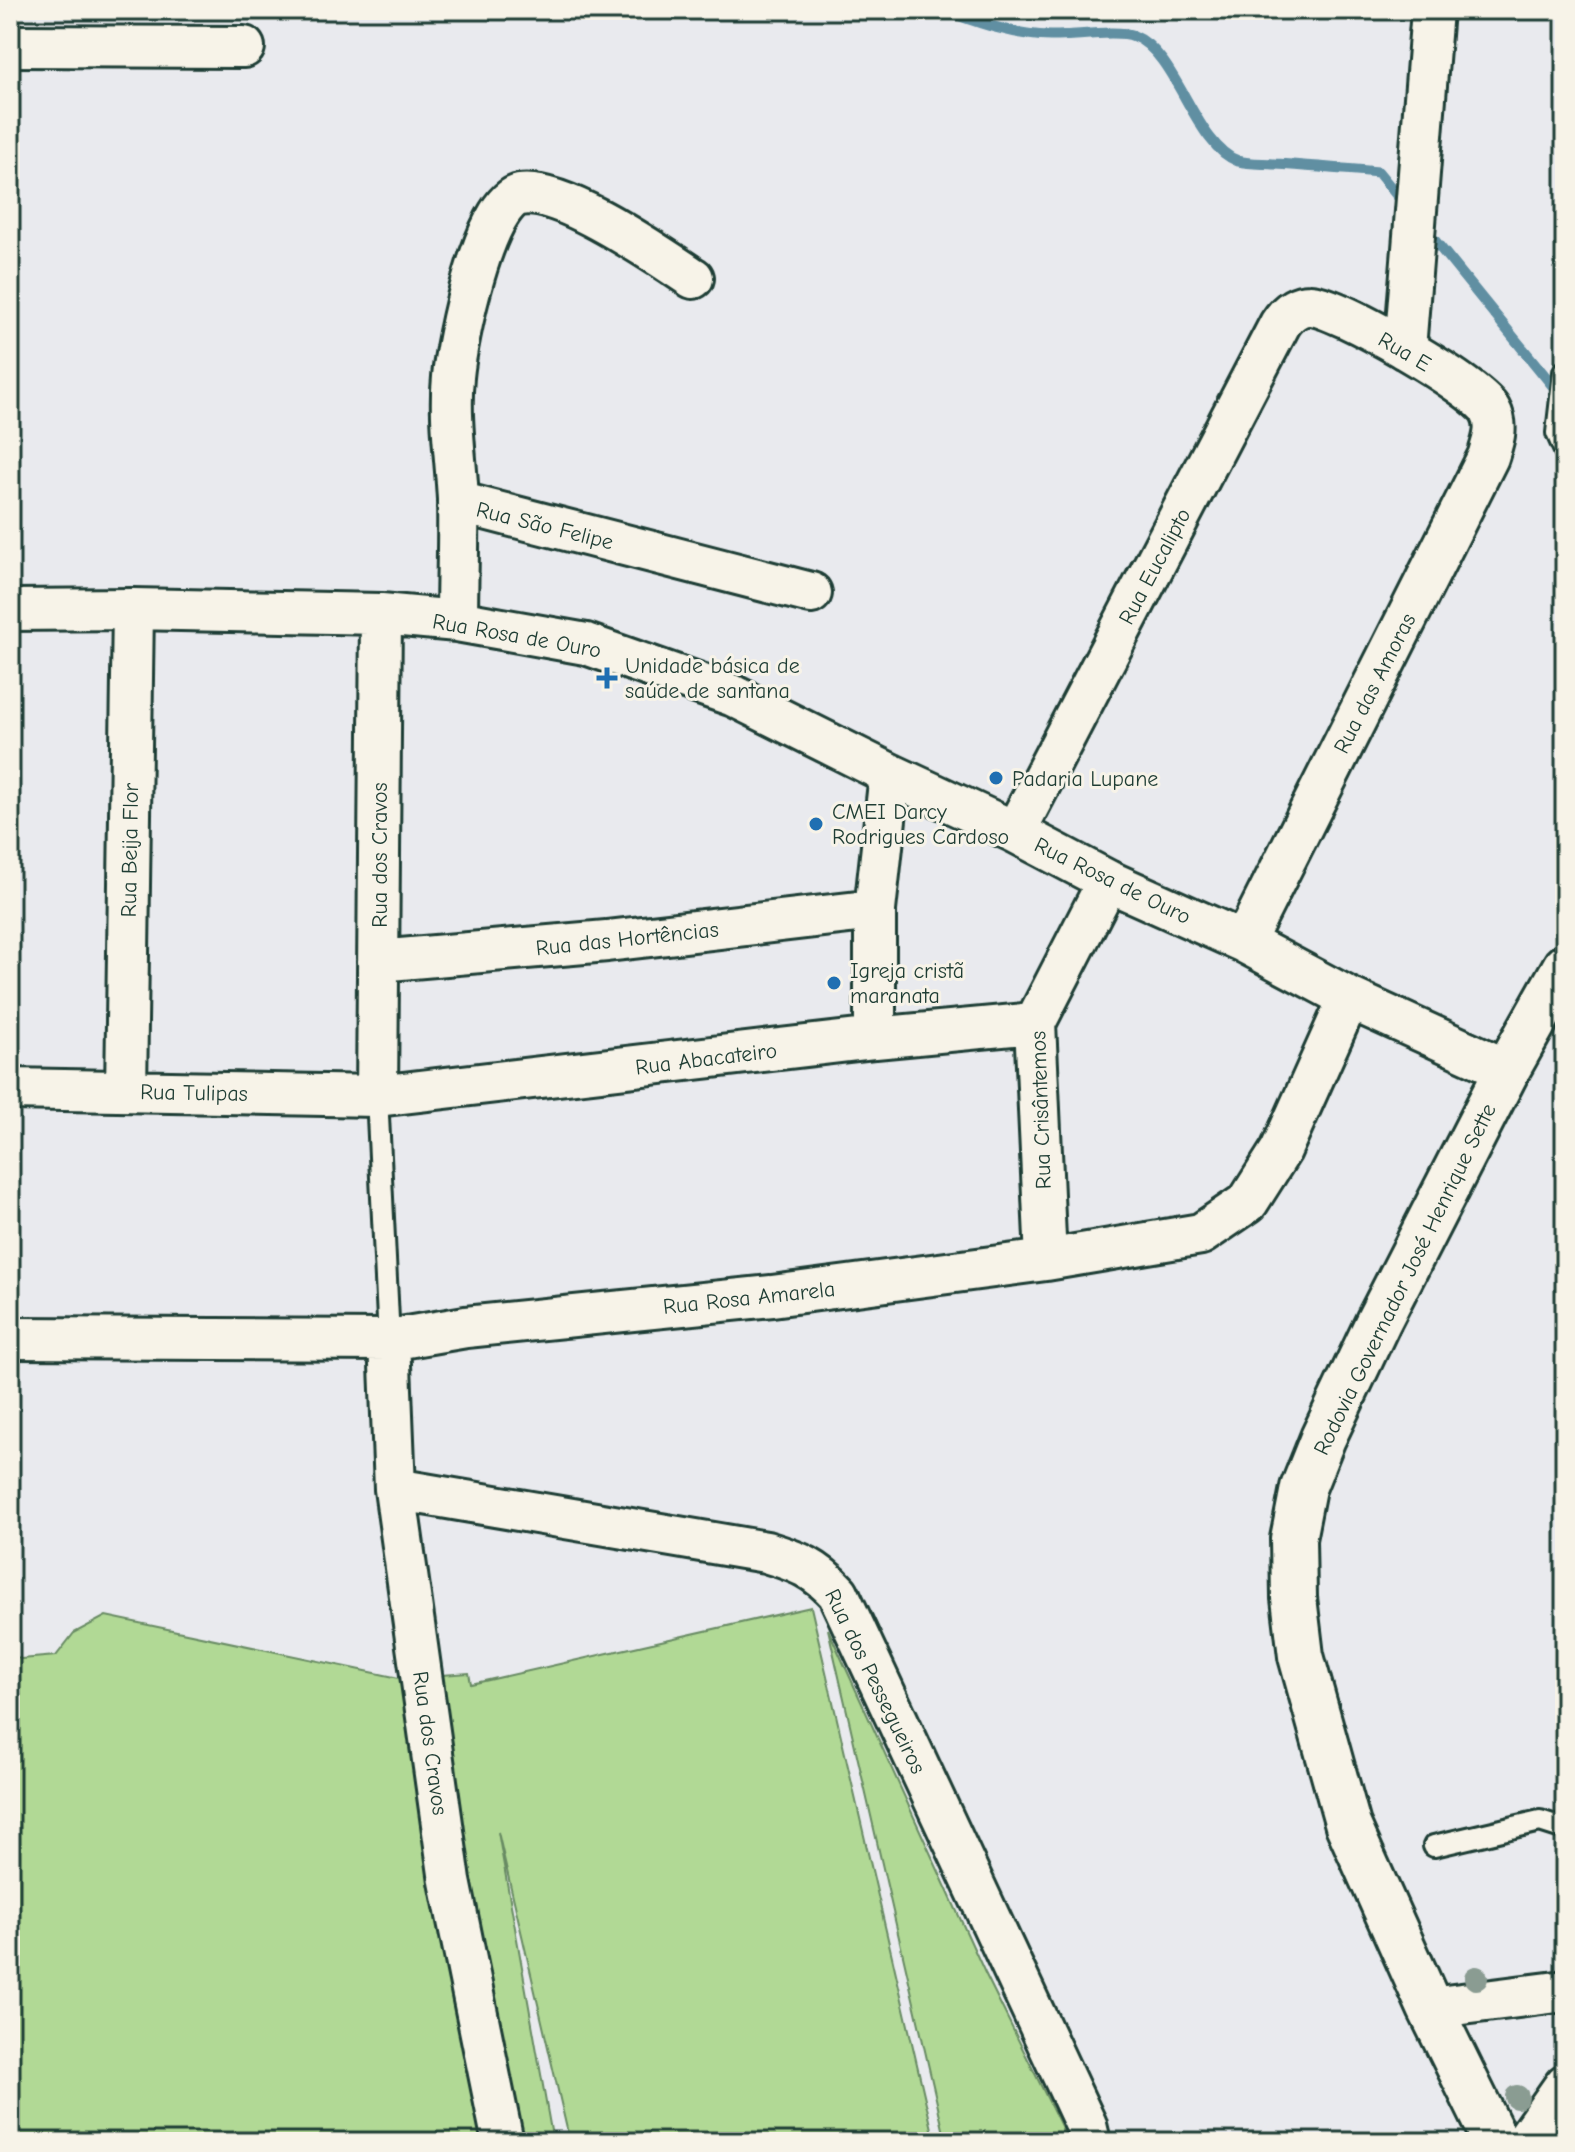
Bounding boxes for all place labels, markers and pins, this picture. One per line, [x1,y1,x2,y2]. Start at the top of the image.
place label: Unidade básica de saúde de santana [625,653,800,704]
marker: Unidade básica de saúde de santana [596,667,618,689]
place label: Padaria Lupane [1012,766,1158,792]
marker: Padaria Lupane [987,769,1005,787]
place label: CMEI Darcy Rodrigues Cardoso [832,799,1009,850]
marker: CMEI Darcy Rodrigues Cardoso [807,815,825,833]
place label: Igreja cristã maranata [850,958,964,1009]
marker: Igreja cristã maranata [825,974,843,992]

